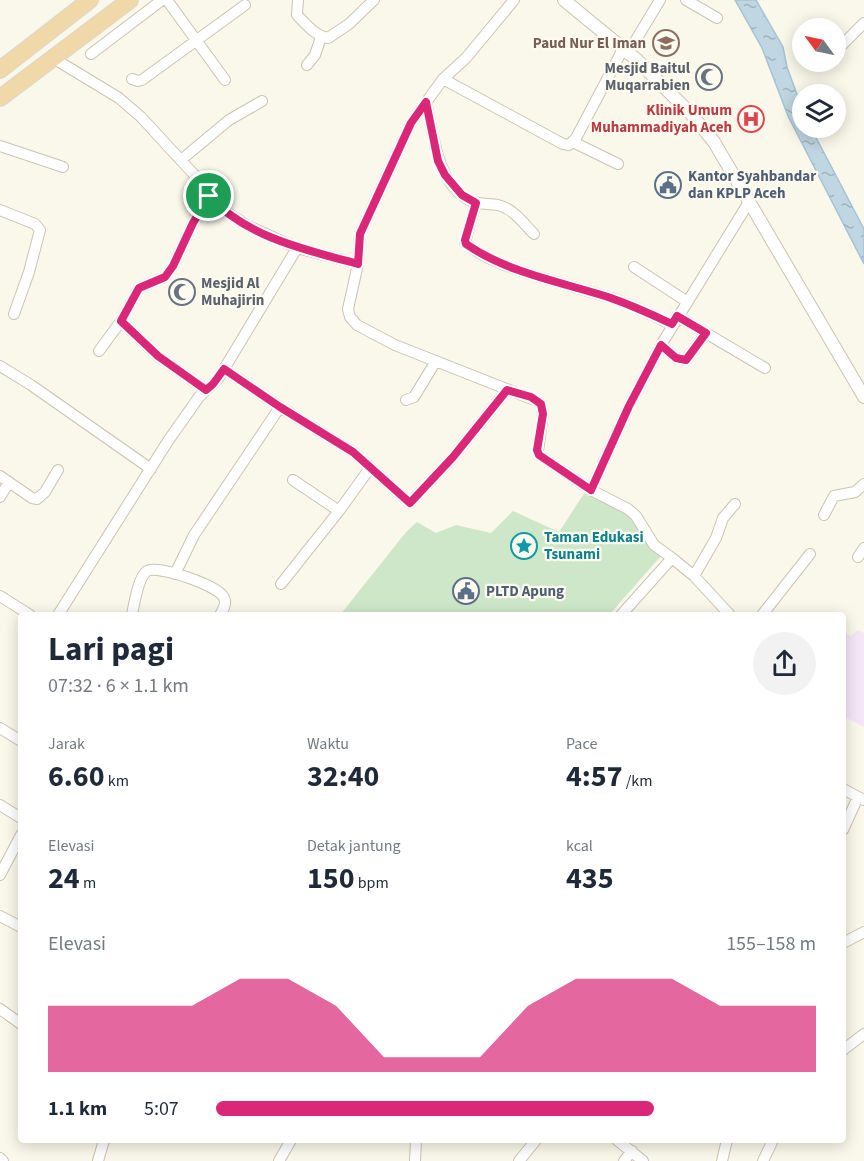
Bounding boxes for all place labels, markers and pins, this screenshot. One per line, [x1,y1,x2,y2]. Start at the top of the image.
school or university icon: Paud Nur El Iman [651,28,681,58]
place label: Paud Nur El Iman [533,33,646,54]
place label: Mesjid Baitul Muqarrabien [605,58,691,96]
mosque icon: Mesjid Baitul Muqarrabien [694,62,724,92]
place label: Klinik Umum Muhammadiyah Aceh [591,100,732,138]
hospital icon: Klinik Umum Muhammadiyah Aceh [736,104,766,134]
place label: Kantor Syahbandar dan KPLP Aceh [688,166,816,204]
pin [183,170,234,221]
public building icon: Kantor Syahbandar dan KPLP Aceh [653,170,683,200]
place label: Mesjid Al Muhajirin [201,273,264,311]
mosque icon: Mesjid Al Muhajirin [167,277,197,307]
place label: Taman Edukasi Tsunami [544,527,644,565]
place icon: Taman Edukasi Tsunami [509,531,539,561]
public building icon: PLTD Apung [451,576,481,606]
place label: PLTD Apung [486,581,564,602]

